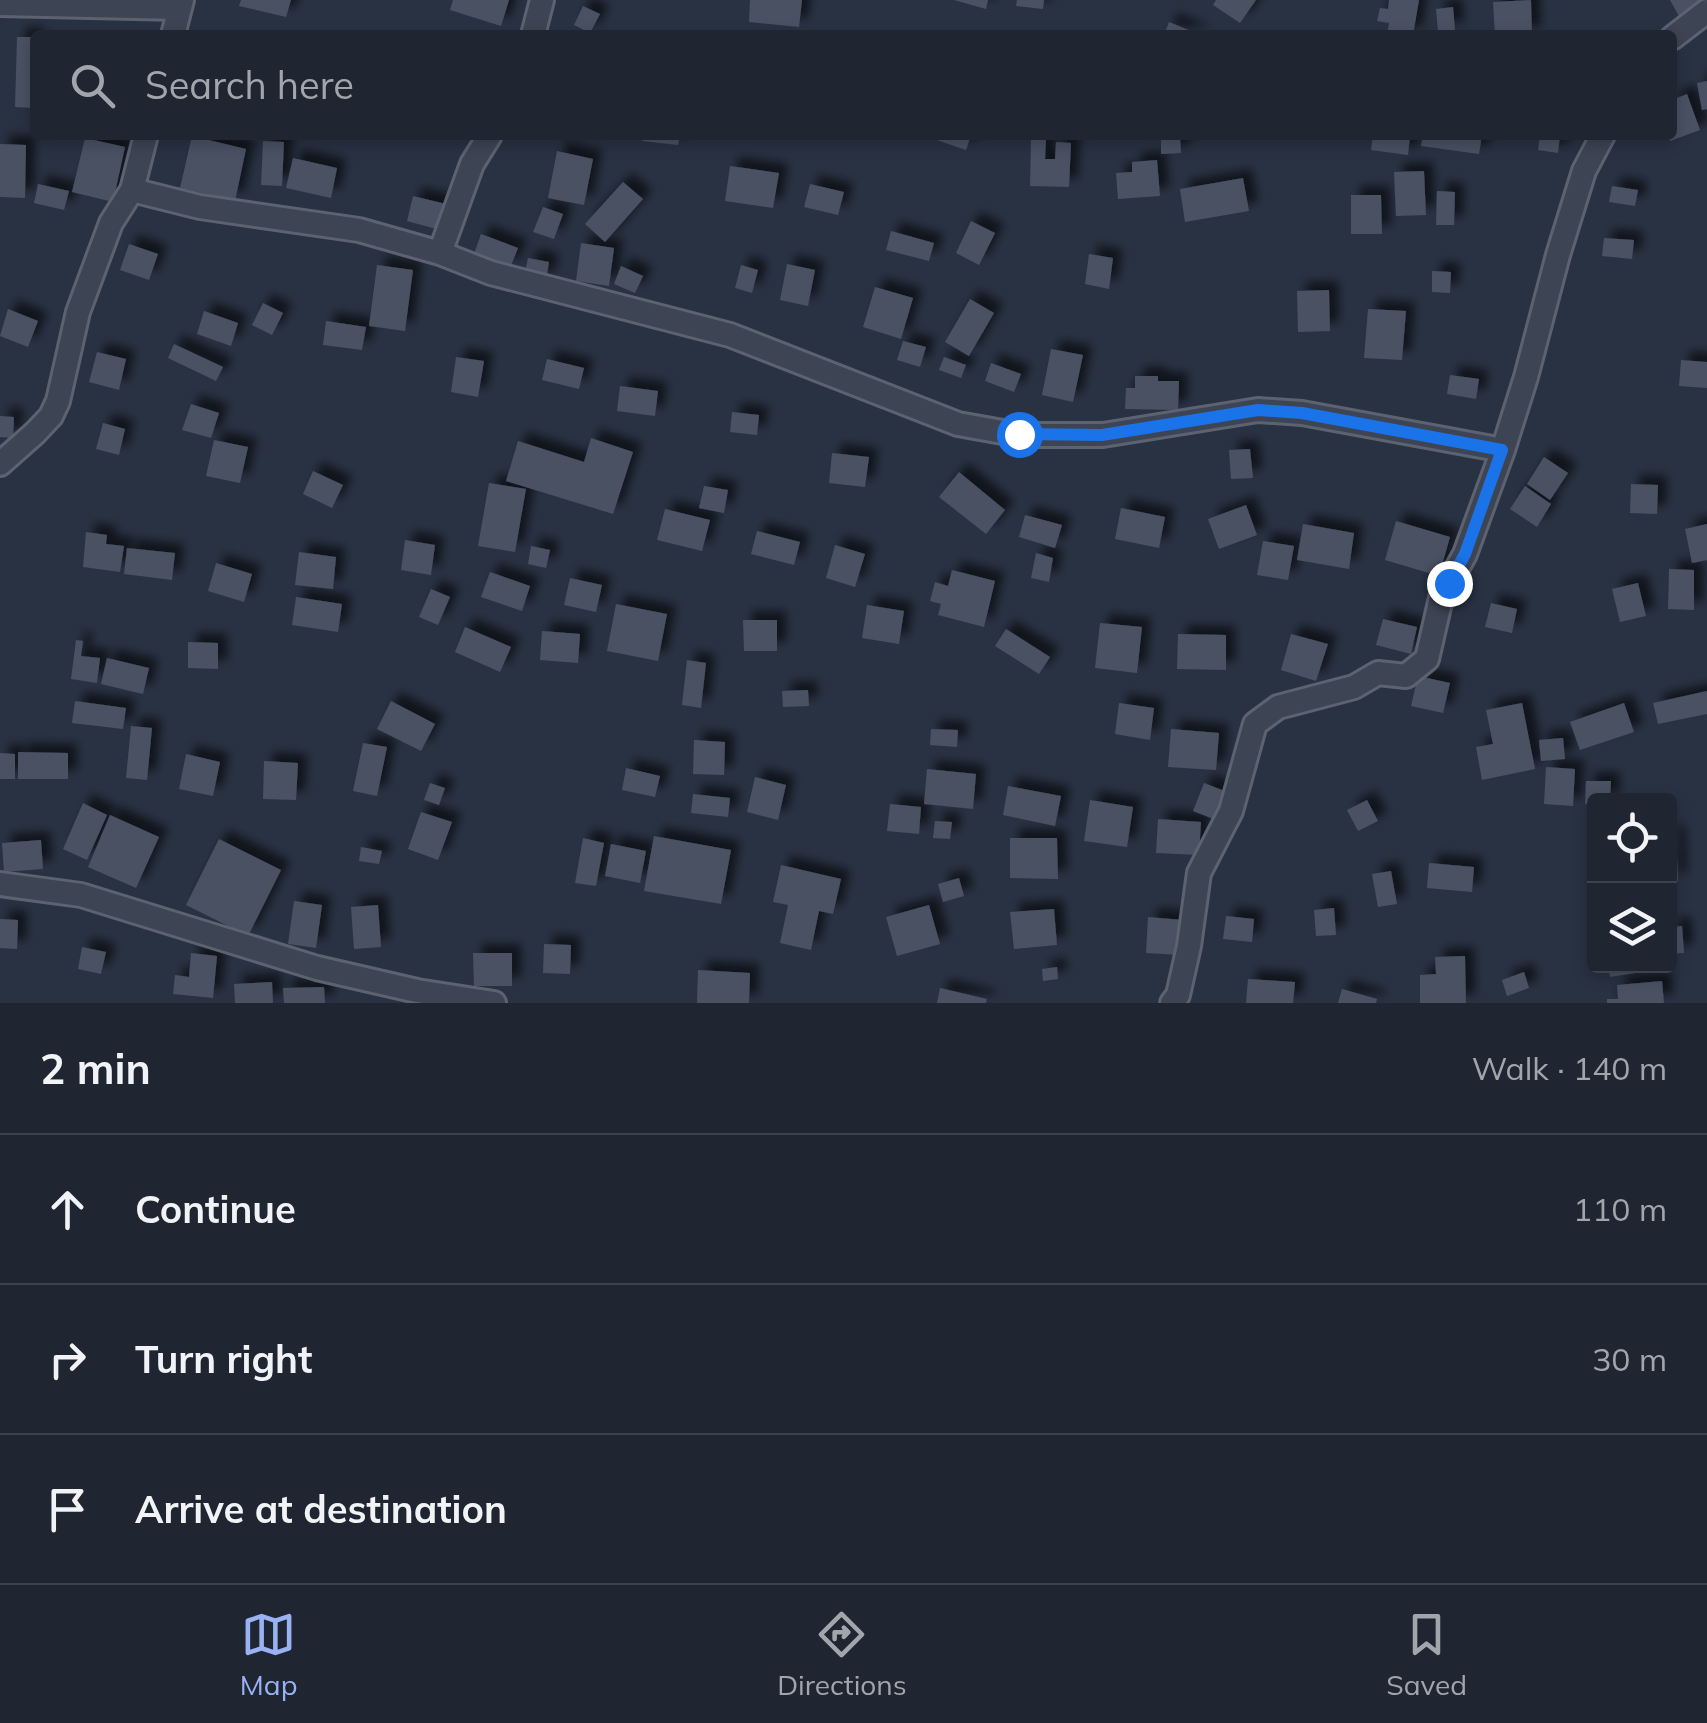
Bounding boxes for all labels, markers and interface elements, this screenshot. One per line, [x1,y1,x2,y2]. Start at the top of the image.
search box [30,30,1677,140]
icon: search [65,58,120,113]
text: Search here [145,61,354,109]
route start [997,412,1043,458]
route end [1427,561,1473,607]
map controls [1587,793,1677,973]
button: locate [1587,793,1677,883]
button: layers [1587,883,1677,973]
text: 2 min [40,1042,151,1095]
text: Walk · 140 m [1472,1048,1667,1088]
icon: ahead [40,1182,95,1237]
text: Continue [135,1185,296,1233]
text: 110 m [1573,1189,1667,1229]
icon: right [40,1332,95,1387]
text: Turn right [135,1335,312,1383]
text: 30 m [1592,1339,1667,1379]
icon: arrive [40,1482,95,1537]
text: Arrive at destination [135,1485,507,1533]
tab: Map [240,1607,297,1702]
tab: Directions [777,1607,907,1702]
tab: Saved [1386,1607,1467,1702]

